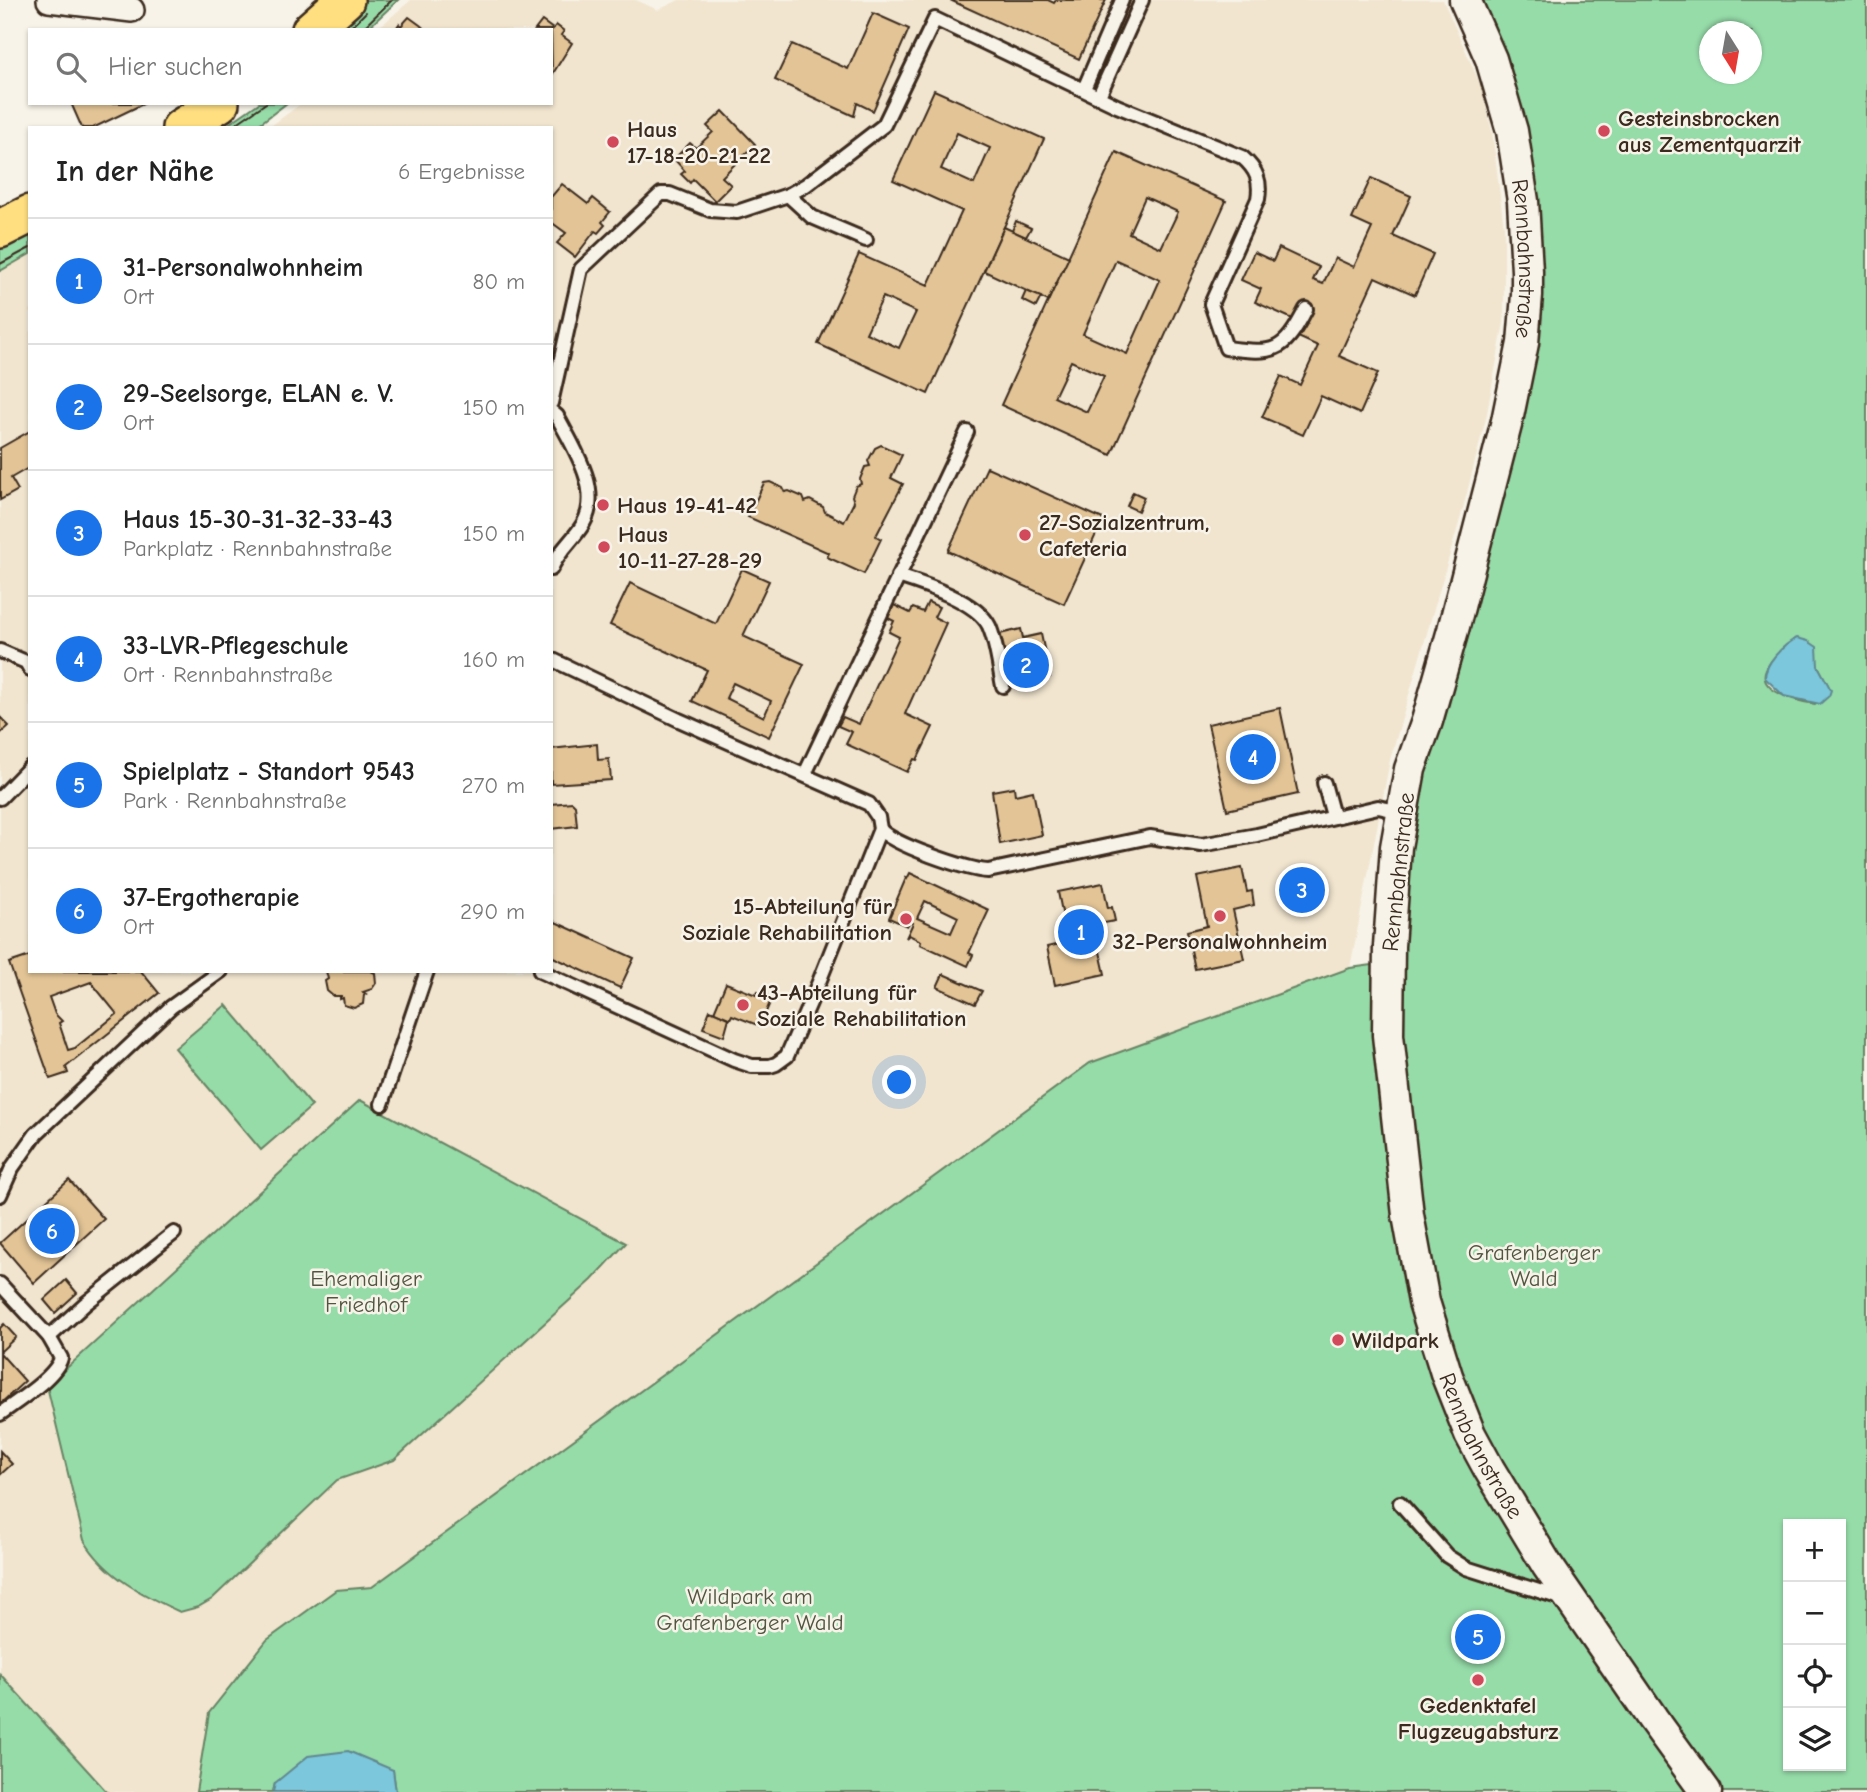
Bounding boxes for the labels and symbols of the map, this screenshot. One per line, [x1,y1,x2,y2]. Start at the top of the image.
north arrow [1699,21,1762,84]
place label: Gesteinsbrocken aus Zementquarzit [1618,105,1801,158]
place label: Haus 17-18-20-21-22 [627,116,771,169]
marker: Gesteinsbrocken aus Zementquarzit [1596,123,1612,139]
marker: Haus 17-18-20-21-22 [605,134,621,150]
street label: Rennbahnstraße [1506,177,1540,340]
place label: Haus 19-41-42 [617,492,757,519]
marker: Haus 19-41-42 [595,497,611,513]
place label: 27-Sozialzentrum, Cafeteria [1039,509,1209,562]
place label: Haus 10-11-27-28-29 [618,521,762,574]
marker: 27-Sozialzentrum, Cafeteria [1017,527,1033,543]
marker: Haus 10-11-27-28-29 [596,539,612,555]
pin: 2 [1003,639,1049,691]
pin: 4 [1230,731,1276,783]
street label: Rennbahnstraße [1377,791,1420,953]
pin: 3 [1279,864,1325,916]
place label: 15-Abteilung für Soziale Rehabilitation [683,893,893,946]
pin: 1 [1058,906,1104,958]
marker: 32-Personalwohnheim [1212,908,1228,924]
marker: 15-Abteilung für Soziale Rehabilitation [898,911,914,927]
place label: 32-Personalwohnheim [1113,928,1327,955]
place label: 43-Abteilung für Soziale Rehabilitation [757,979,966,1032]
marker: 43-Abteilung für Soziale Rehabilitation [735,997,751,1013]
your location [882,1065,916,1099]
pin: 6 [29,1205,75,1257]
park label: Grafenberger Wald [1468,1239,1601,1292]
park label: Ehemaliger Friedhof [310,1265,423,1318]
place label: Wildpark [1352,1327,1439,1354]
marker: Wildpark [1330,1332,1346,1348]
street label: Rennbahnstraße [1433,1369,1529,1524]
park label: Wildpark am Grafenberger Wald [656,1583,844,1636]
pin: 5 [1455,1611,1501,1663]
marker: Gedenktafel Flugzeugabsturz [1470,1672,1486,1688]
place label: Gedenktafel Flugzeugabsturz [1398,1692,1558,1745]

